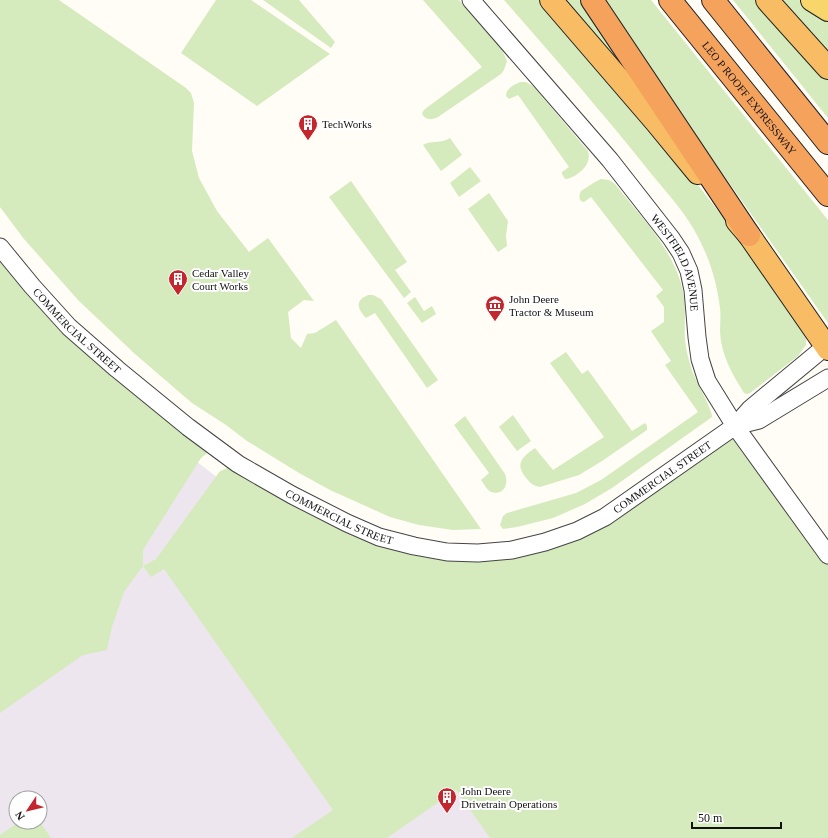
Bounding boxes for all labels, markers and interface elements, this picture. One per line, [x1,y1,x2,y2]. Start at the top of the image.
street label: LEO P ROOFF EXPRESSWAY [700,39,799,157]
building icon: TechWorks [297,113,319,141]
place label: TechWorks [322,118,372,130]
street label: WESTFIELD AVENUE [649,212,701,312]
place label: Cedar Valley Court Works [192,267,249,292]
building icon: Cedar Valley Court Works [167,268,189,296]
street label: COMMERCIAL STREET [31,286,124,376]
place label: John Deere Tractor & Museum [509,293,594,318]
museum icon: John Deere Tractor & Museum [484,294,506,322]
street label: COMMERCIAL STREET [611,438,714,516]
street label: COMMERCIAL STREET [284,487,395,546]
place label: John Deere Drivetrain Operations [461,785,557,810]
building icon: John Deere Drivetrain Operations [436,786,458,814]
north arrow [8,790,48,830]
scale bar [692,804,781,830]
text: N [13,809,27,822]
text: 50 m [698,811,723,825]

